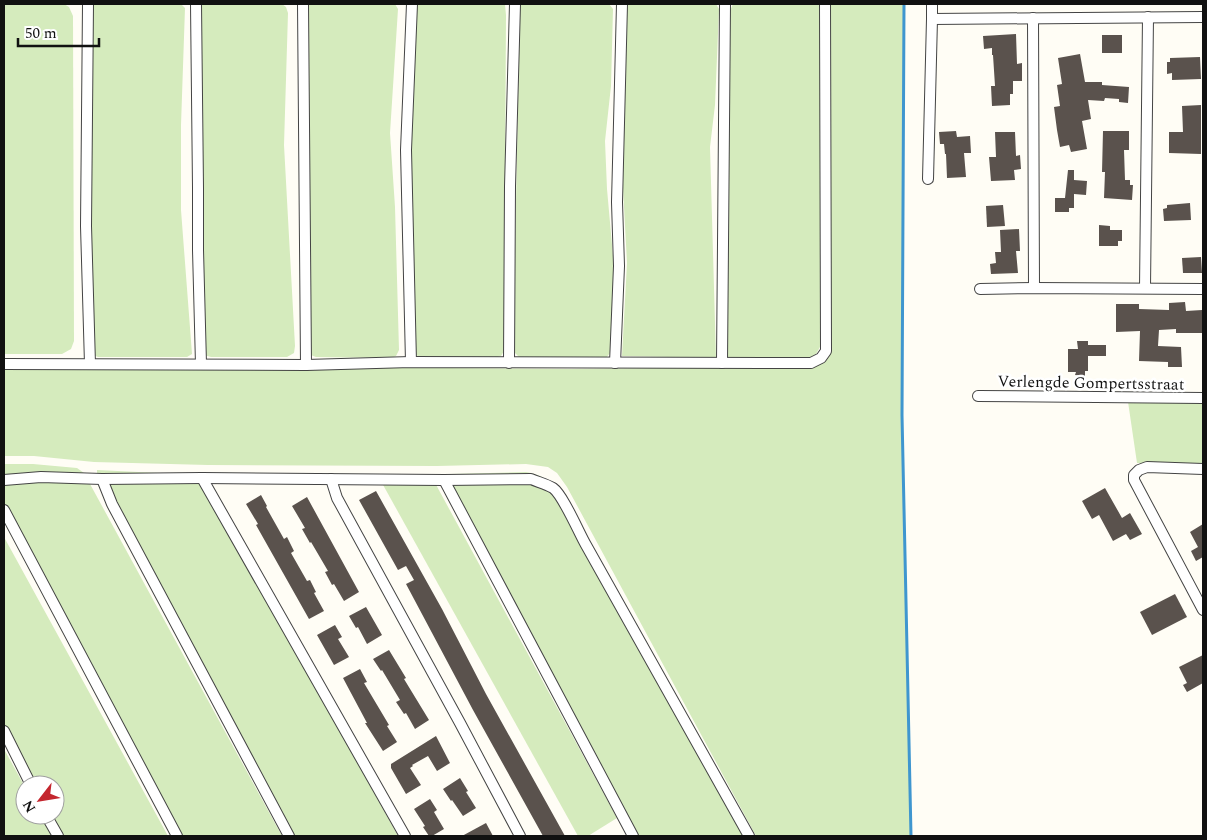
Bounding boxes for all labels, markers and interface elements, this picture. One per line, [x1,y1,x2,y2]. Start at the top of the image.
scale bar [18,15,99,47]
text: 50 m [25,22,57,45]
street label: Verlengde Gompertsstraat [997,369,1185,397]
north arrow [15,775,65,825]
text: N [17,796,41,817]

